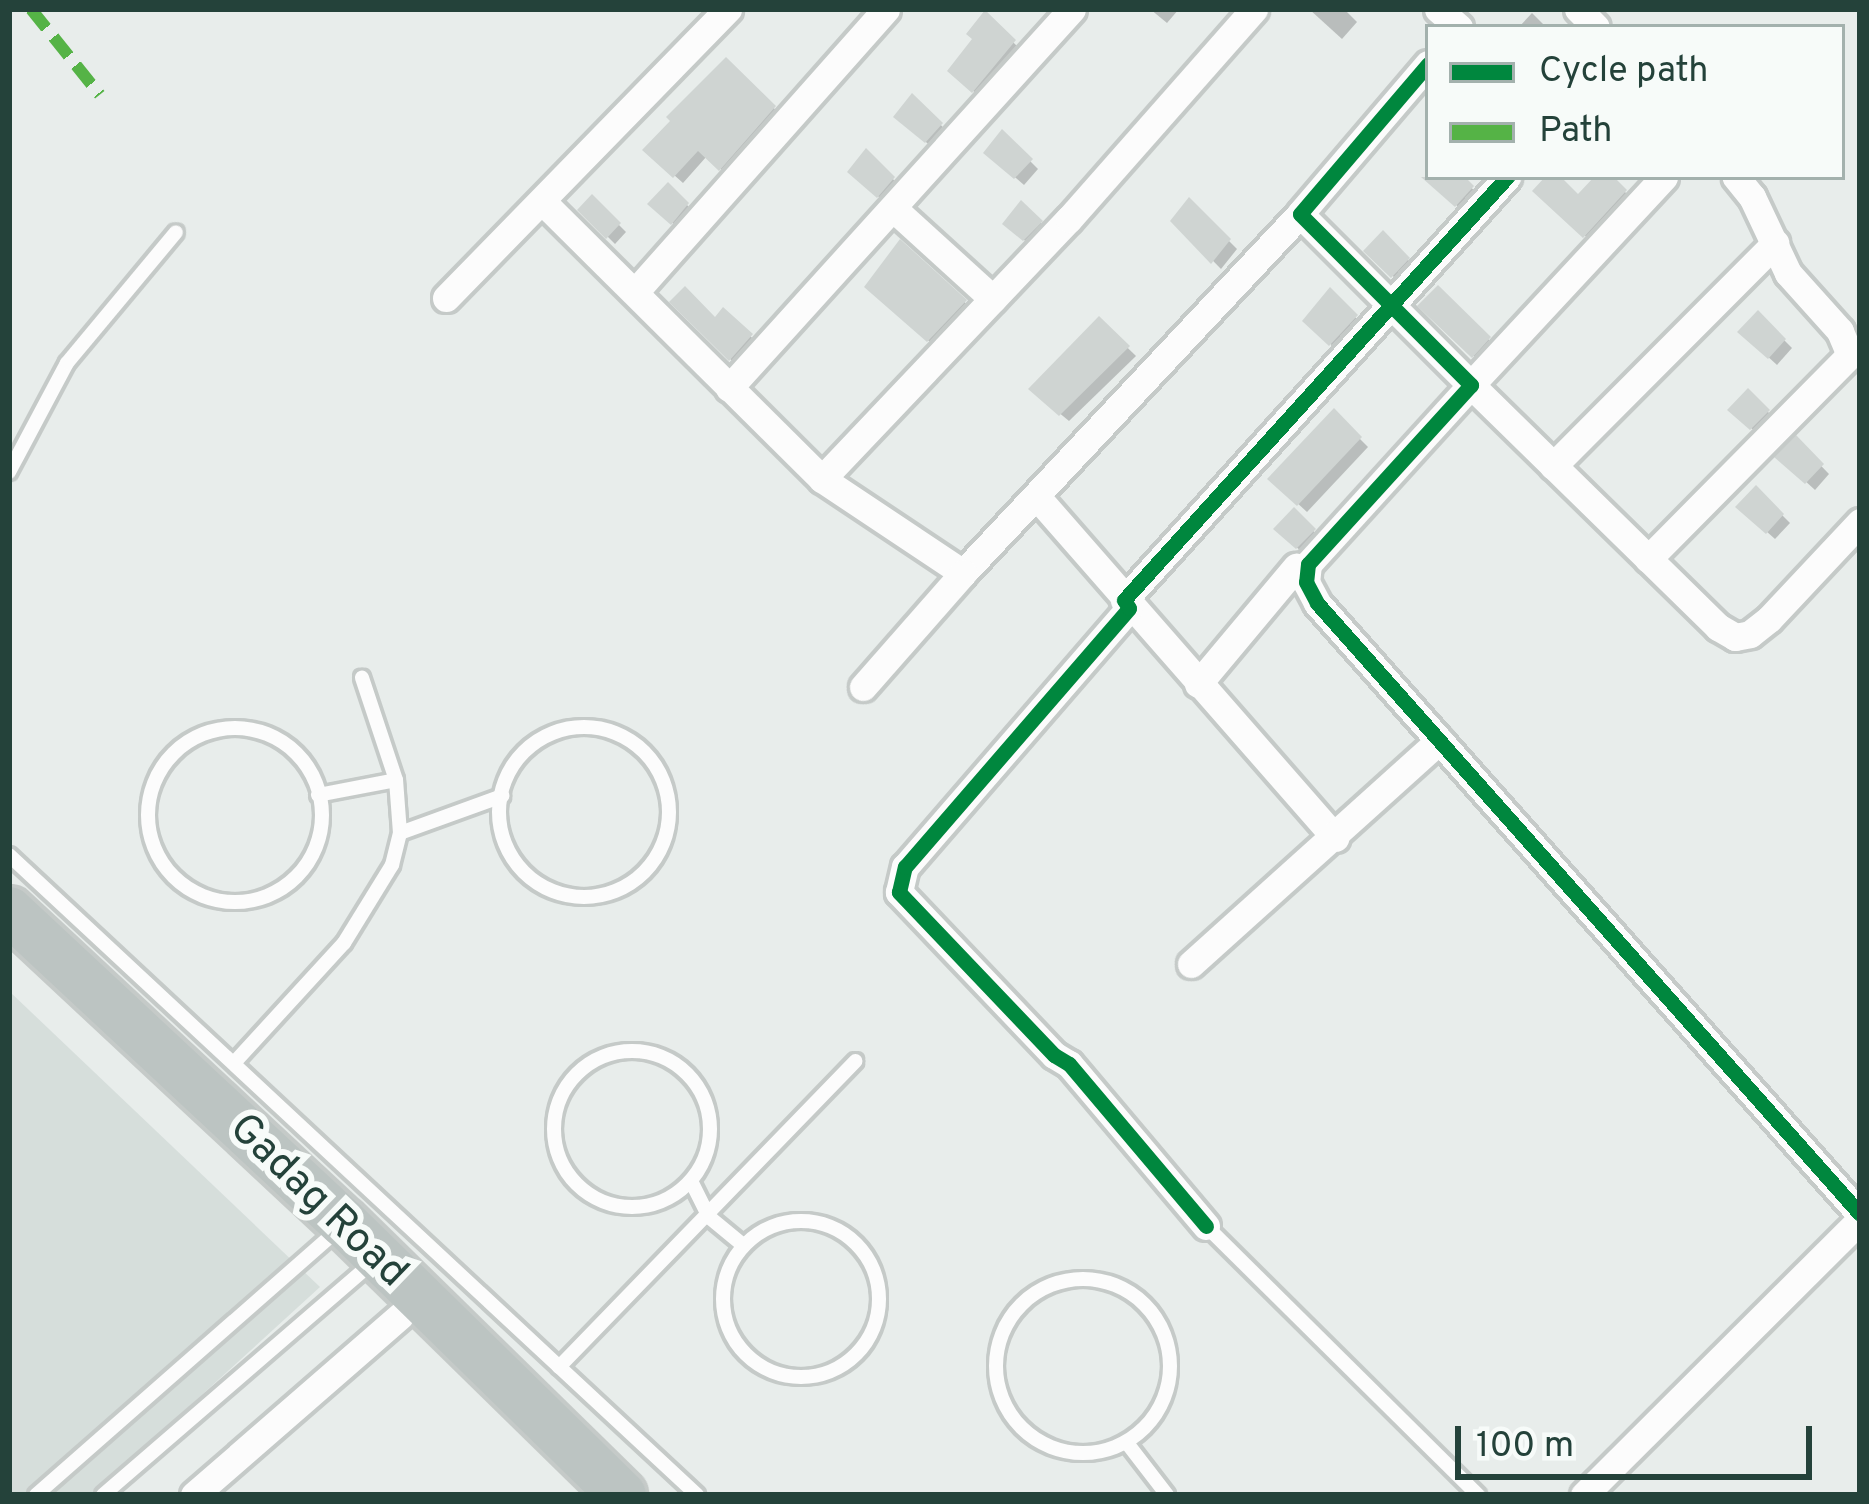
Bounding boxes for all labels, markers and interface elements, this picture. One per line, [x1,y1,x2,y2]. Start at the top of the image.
legend [1425,24,1845,180]
text: Cycle path [1539,49,1709,95]
text: Path [1539,109,1613,155]
street label: Gadag Road [217,1104,417,1300]
scale bar [1461,1402,1818,1476]
text: 100 m [1476,1424,1574,1470]

